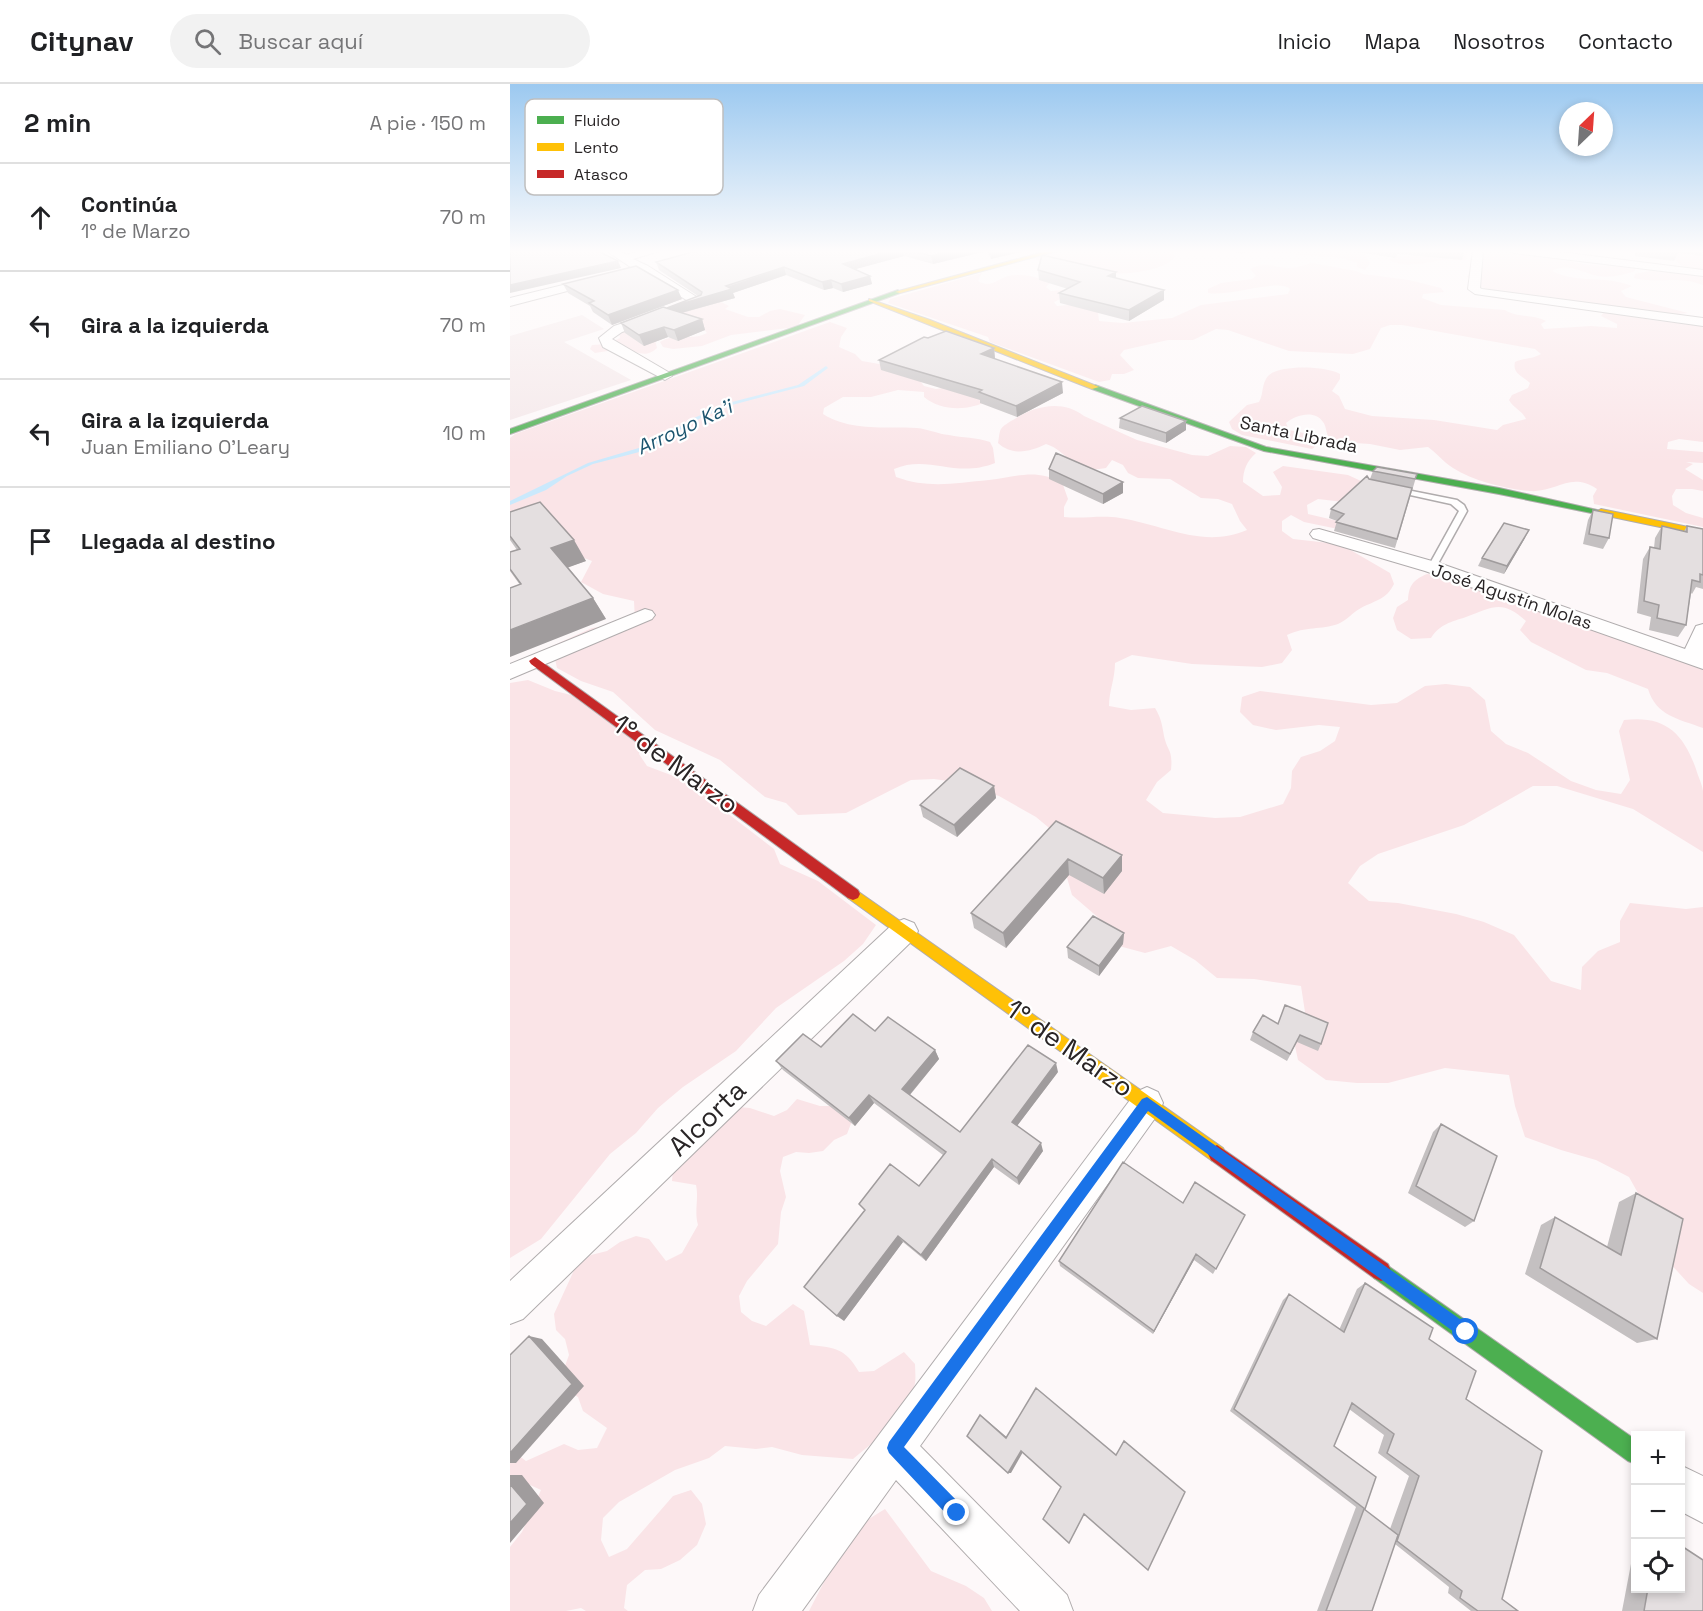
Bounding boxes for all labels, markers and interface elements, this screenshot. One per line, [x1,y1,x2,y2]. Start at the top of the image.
search box [170,14,590,68]
text: Citynav [30,23,134,59]
icon: search [191,25,224,58]
text: Buscar aquí [239,27,363,55]
text: Inicio [1278,28,1332,55]
text: Mapa [1365,28,1420,55]
text: Nosotros [1453,28,1545,55]
text: Contacto [1578,28,1673,55]
legend [525,99,723,195]
north arrow [1559,102,1613,156]
text: 2 min [24,106,91,140]
text: A pie · 150 m [369,110,486,136]
text: Fluido [574,110,620,131]
text: Lento [574,137,619,158]
text: Atasco [574,164,628,185]
text: Continúa [81,190,177,218]
icon: ahead [24,201,57,234]
text: 70 m [440,204,486,230]
text: 1° de Marzo [81,218,191,244]
icon: left [24,309,57,342]
text: Gira a la izquierda [81,311,269,339]
text: 70 m [440,312,486,338]
water label: Arroyo Ka'i [632,393,738,460]
text: Gira a la izquierda [81,406,269,434]
street label: Santa Librada [1238,410,1360,458]
icon: left [24,417,57,450]
text: 10 m [442,420,486,446]
text: Juan Emiliano O'Leary [81,434,290,460]
icon: arrive [24,525,57,558]
text: Llegada al destino [81,527,275,555]
street label: José Agustín Molas [1429,558,1595,634]
street label: 1° de Marzo [606,706,746,822]
street label: 1° de Marzo [999,991,1141,1105]
street label: Alcorta [661,1073,753,1163]
route start [1452,1318,1478,1344]
map controls [1631,1431,1685,1593]
button: + [1631,1431,1685,1485]
button: − [1631,1485,1685,1539]
route end [943,1499,969,1525]
button: locate [1631,1539,1685,1593]

